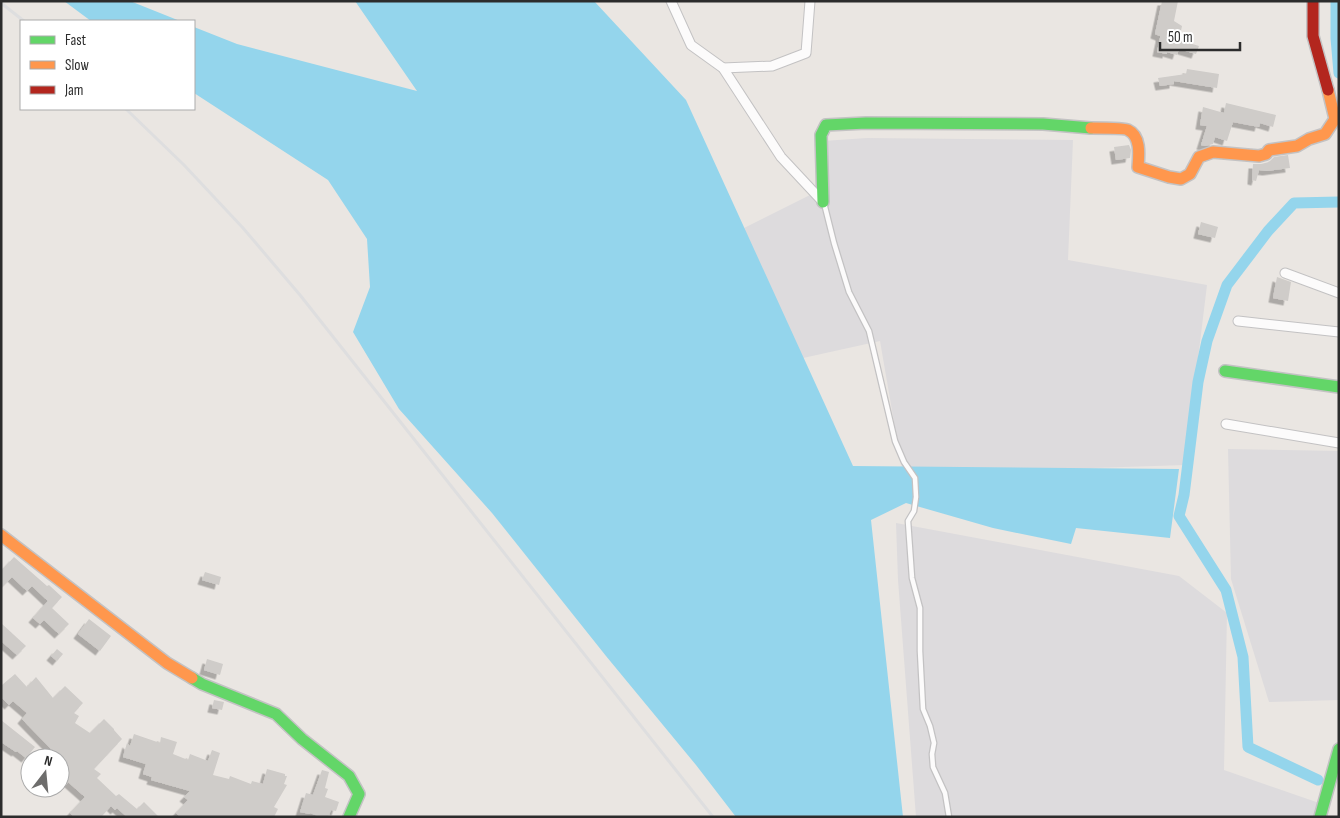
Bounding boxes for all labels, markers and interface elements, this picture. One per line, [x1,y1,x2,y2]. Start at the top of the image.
legend [20,20,195,110]
scale bar [1160,20,1240,52]
text: 50 m [1168,28,1193,47]
text: Fast [65,31,87,50]
text: Slow [65,56,89,75]
text: Jam [64,81,83,100]
north arrow [20,748,70,798]
text: N [43,752,54,770]

